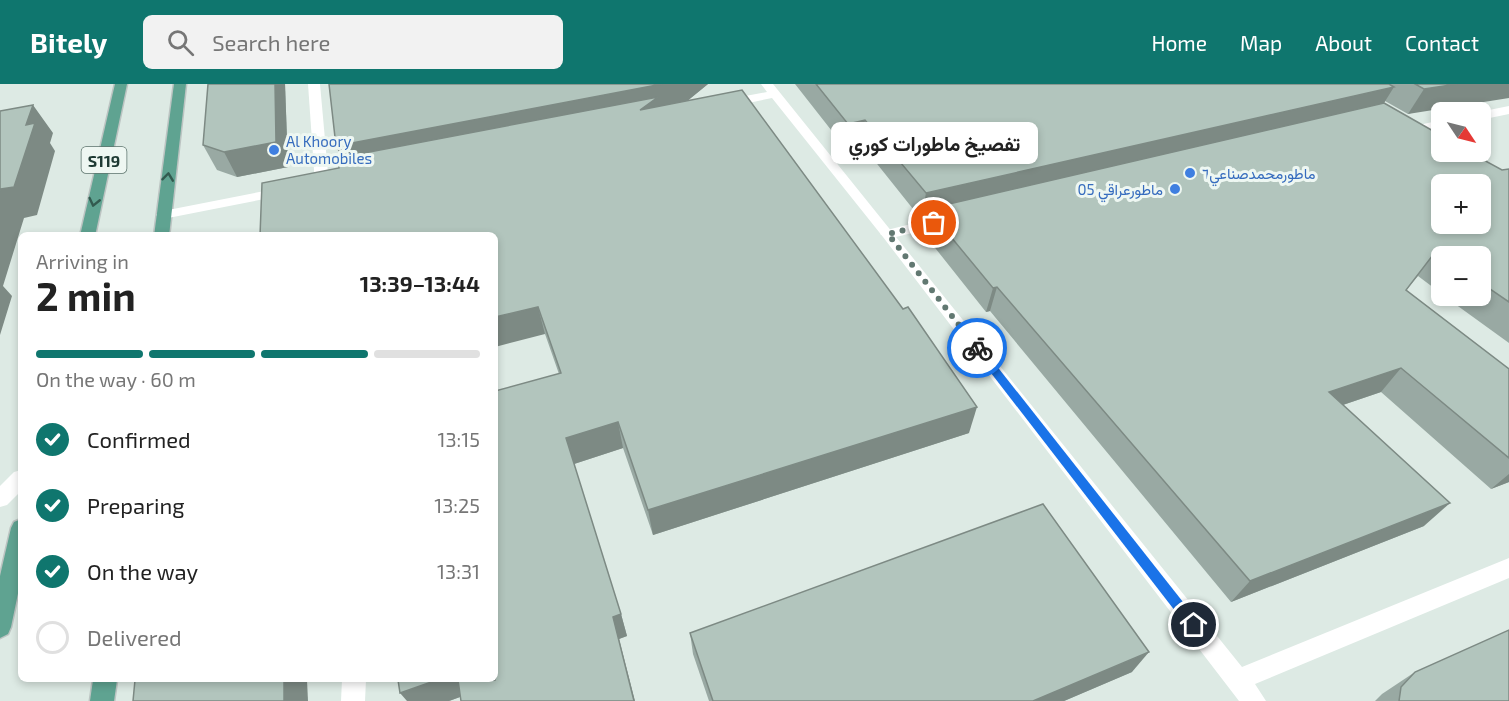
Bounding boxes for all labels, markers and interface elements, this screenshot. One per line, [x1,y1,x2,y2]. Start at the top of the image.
search box [143,15,563,69]
text: Bitely [30,25,107,59]
icon: search [164,26,197,59]
text: Search here [212,29,330,55]
text: Home [1151,30,1207,55]
text: Map [1240,30,1282,55]
text: About [1315,30,1372,55]
text: Contact [1405,30,1479,55]
north arrow [1431,102,1491,162]
map controls [1431,102,1491,306]
callout: تفصيخ ماطورات كوري [830,121,1038,163]
text: تفصيخ ماطورات كوري [849,131,1020,155]
place label: Al Khoory Automobiles [286,132,372,167]
marker: Al Khoory Automobiles [267,143,281,157]
road number: S119 [82,147,126,173]
place label: ماطورمحمدصناعي٦ [1202,164,1316,187]
marker: ماطورمحمدصناعي٦ [1183,166,1197,180]
one-way arrow [161,173,174,182]
button: + [1431,174,1491,234]
place label: ماطورعراقي 05 [1078,180,1163,203]
marker: ماطورعراقي 05 [1168,182,1182,196]
one-way arrow [89,197,102,207]
pin [908,197,959,248]
icon: bag [917,206,950,239]
button: − [1431,246,1491,306]
text: Arriving in [36,249,129,273]
text: 13:39–13:44 [360,270,480,296]
text: 2 min [36,272,136,319]
courier [947,318,1007,378]
icon: bike [961,332,994,365]
text: On the way · 60 m [36,367,196,391]
icon: check [36,423,69,456]
text: Confirmed [87,426,191,452]
text: 13:15 [438,427,480,451]
icon: check [36,489,69,522]
text: Preparing [87,492,185,518]
text: 13:25 [434,493,480,517]
icon: check [36,555,69,588]
text: On the way [87,558,198,584]
text: 13:31 [437,559,480,583]
pin [1168,599,1219,650]
icon: home [1177,608,1210,641]
text: Delivered [87,624,182,650]

